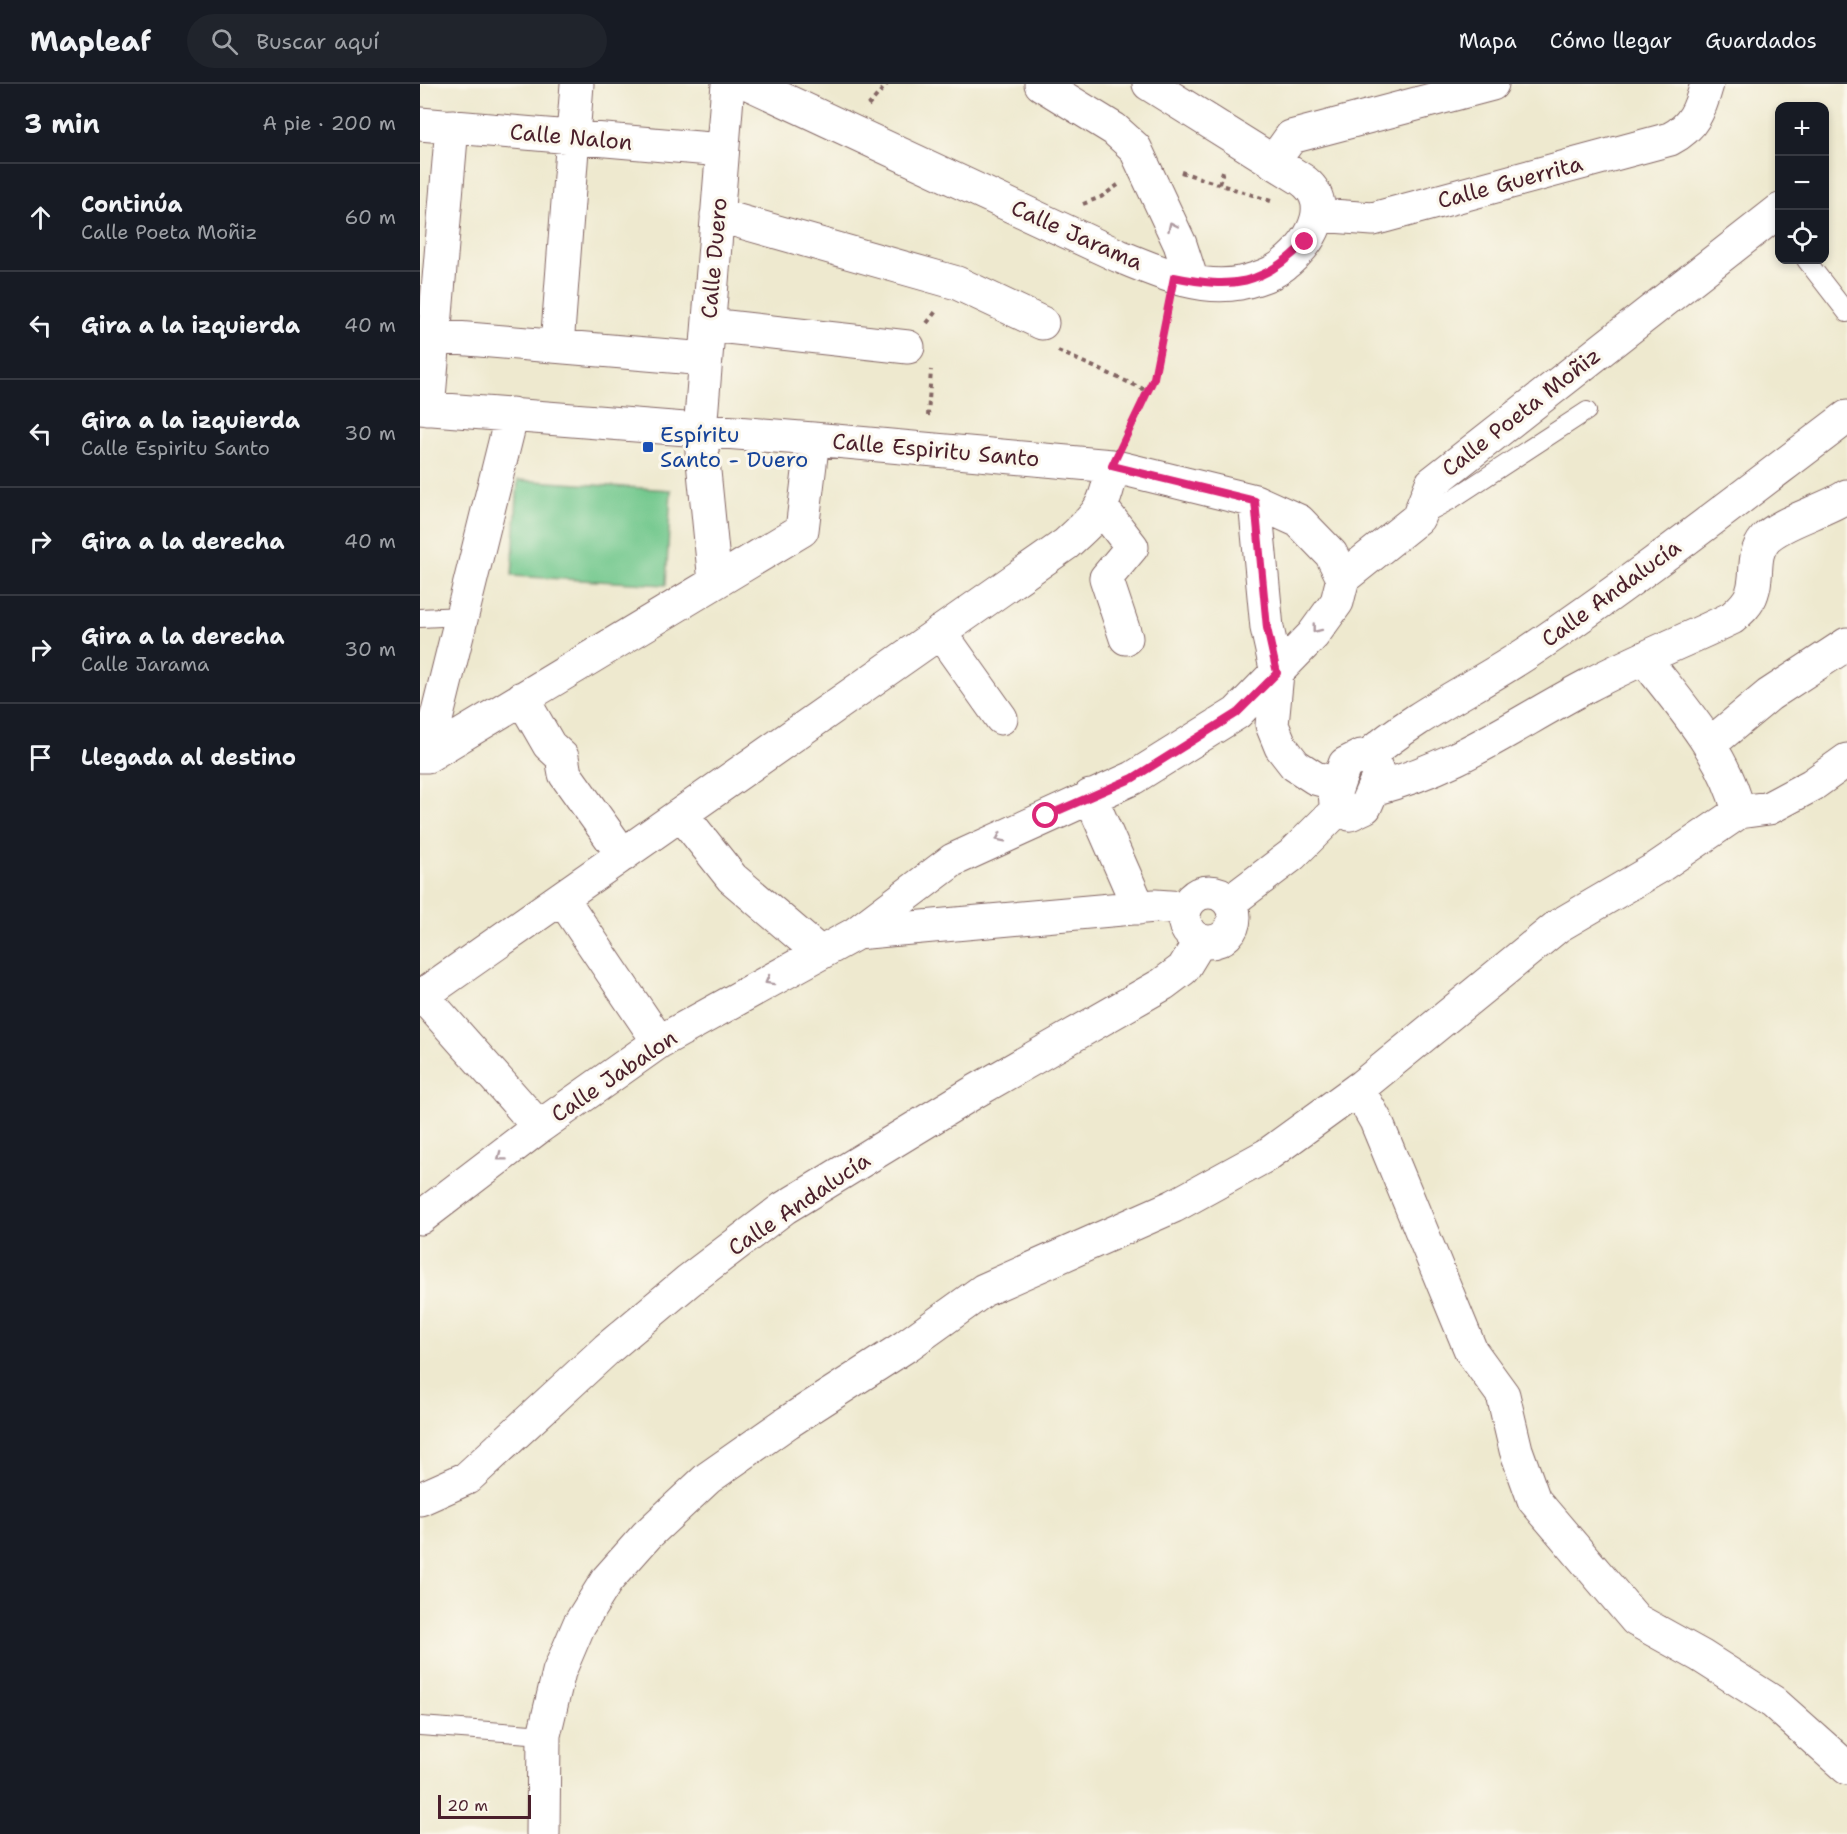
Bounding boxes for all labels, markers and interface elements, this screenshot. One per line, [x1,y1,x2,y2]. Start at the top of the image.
search box [187,14,607,68]
text: Mapleaf [30,22,151,60]
icon: search [208,25,241,58]
text: Buscar aquí [256,27,379,56]
text: Mapa [1459,27,1517,55]
text: Cómo llegar [1550,27,1672,55]
text: Guardados [1705,27,1817,55]
map controls [1775,102,1829,264]
button: + [1775,102,1829,156]
text: 3 min [24,106,100,141]
text: A pie · 200 m [262,110,396,136]
street label: Calle Nalon [509,117,633,157]
street label: Calle Guerrita [1434,149,1586,215]
button: − [1775,156,1829,210]
text: Continúa [81,190,183,219]
street label: Calle Jarama [1007,193,1148,277]
street label: Calle Duero [694,196,734,320]
icon: ahead [24,201,57,234]
text: 60 m [344,204,396,230]
button: locate [1775,210,1829,264]
text: Calle Poeta Moñiz [81,219,257,245]
one-way arrow [1167,222,1179,233]
route end [1291,228,1317,254]
icon: left [24,309,57,342]
text: Gira a la izquierda [81,311,300,340]
text: 40 m [344,312,396,338]
street label: Calle Poeta Moñiz [1436,341,1606,483]
text: Gira a la izquierda [81,406,300,435]
icon: left [24,417,57,450]
text: 30 m [344,420,396,446]
place label: Espíritu Santo - Duero [660,420,808,474]
street label: Calle Espiritu Santo [831,427,1041,473]
text: Calle Espiritu Santo [81,435,270,461]
marker: Espíritu Santo - Duero [641,440,655,454]
icon: right [24,525,57,558]
text: Gira a la derecha [81,527,285,556]
text: 40 m [344,528,396,554]
street label: Calle Andalucía [1536,532,1687,653]
text: Gira a la derecha [81,622,285,651]
one-way arrow [1313,623,1324,634]
icon: right [24,633,57,666]
text: 30 m [344,636,396,662]
text: Calle Jarama [81,651,209,677]
icon: arrive [24,741,57,774]
text: Llegada al destino [81,743,296,772]
route start [1032,802,1058,828]
one-way arrow [995,830,1006,842]
one-way arrow [764,974,775,985]
street label: Calle Jabalon [545,1023,683,1129]
street label: Calle Andalucía [722,1146,876,1262]
one-way arrow [496,1149,507,1160]
scale bar [438,1792,531,1820]
text: 20 m [447,1795,488,1816]

